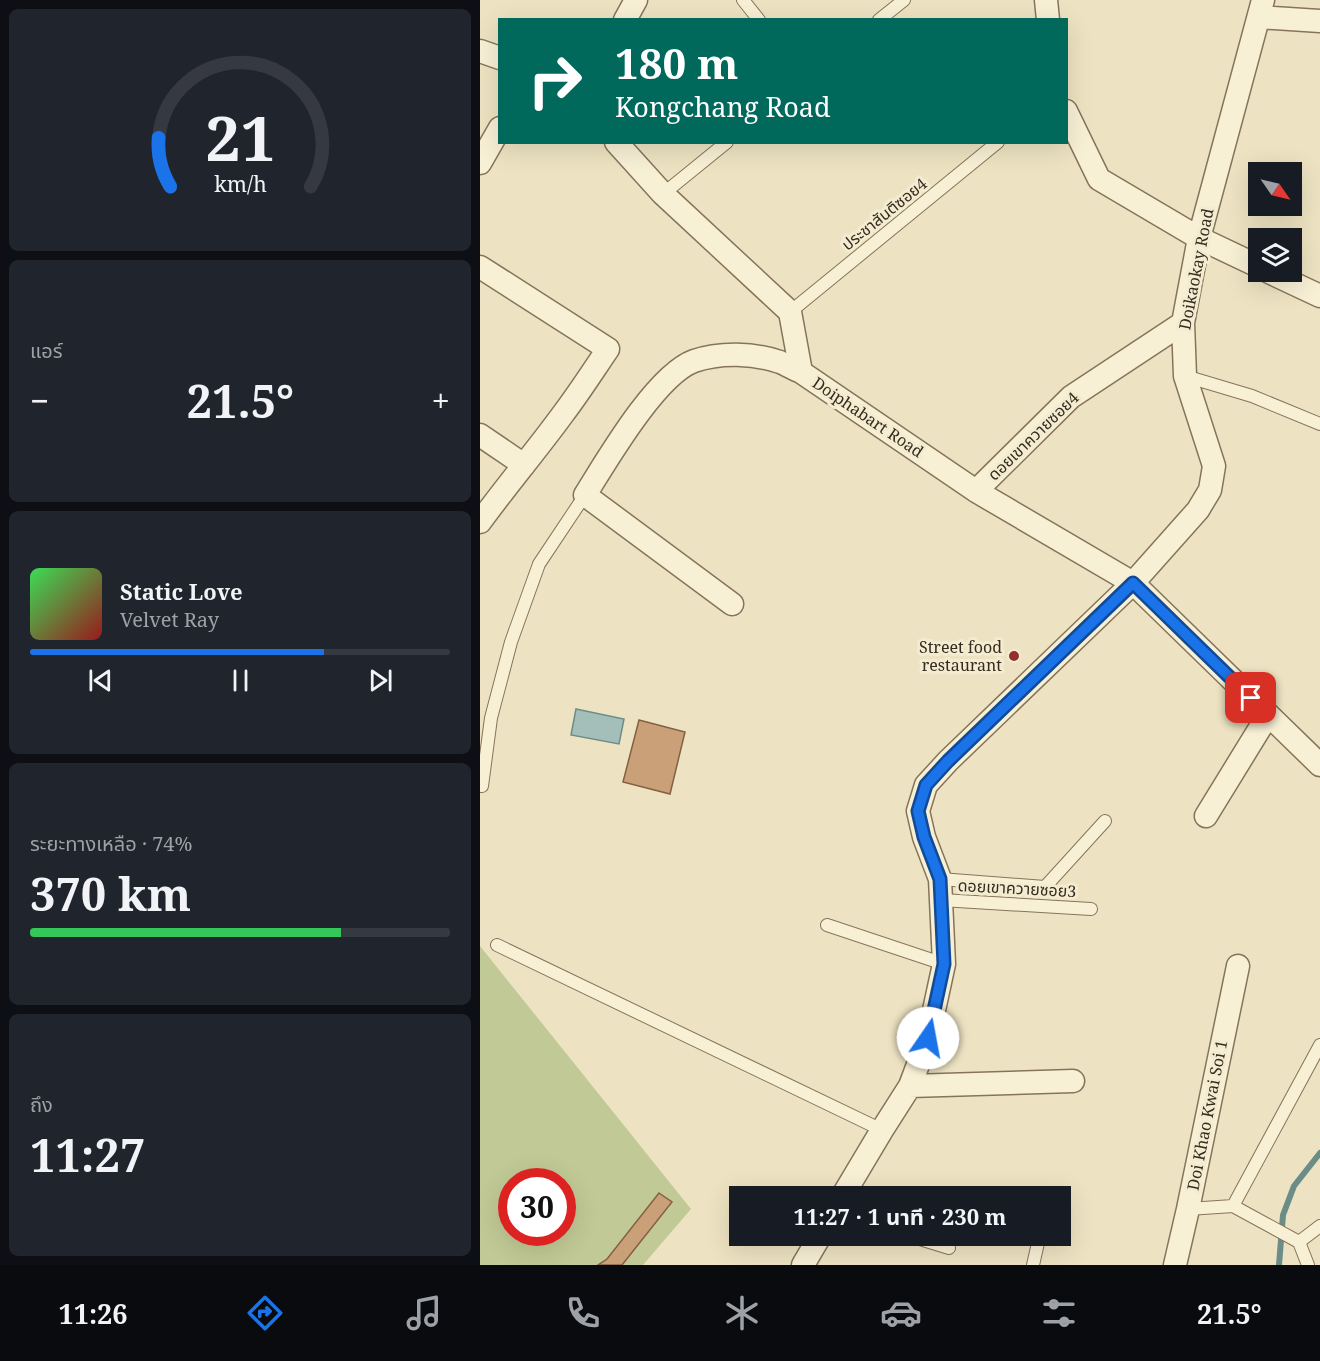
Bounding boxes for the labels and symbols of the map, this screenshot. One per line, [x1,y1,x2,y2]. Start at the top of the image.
north arrow [1248,162,1302,216]
street label: ประชาสันติซอย4 [837,173,931,255]
street label: Doikaokay Road [1173,206,1219,332]
street label: Doiphabart Road [808,372,928,462]
street label: ดอยเขาควายซอย4 [983,387,1083,485]
place label: Street food restaurant [919,636,1002,676]
marker: Street food restaurant [1007,649,1021,663]
pin [1225,672,1276,723]
street label: ดอยเขาควายซอย3 [957,874,1077,902]
position arrow [896,1006,960,1070]
street label: Doi Khao Kwai Soi 1 [1182,1038,1232,1192]
speed limit sign: 30 [498,1168,576,1246]

